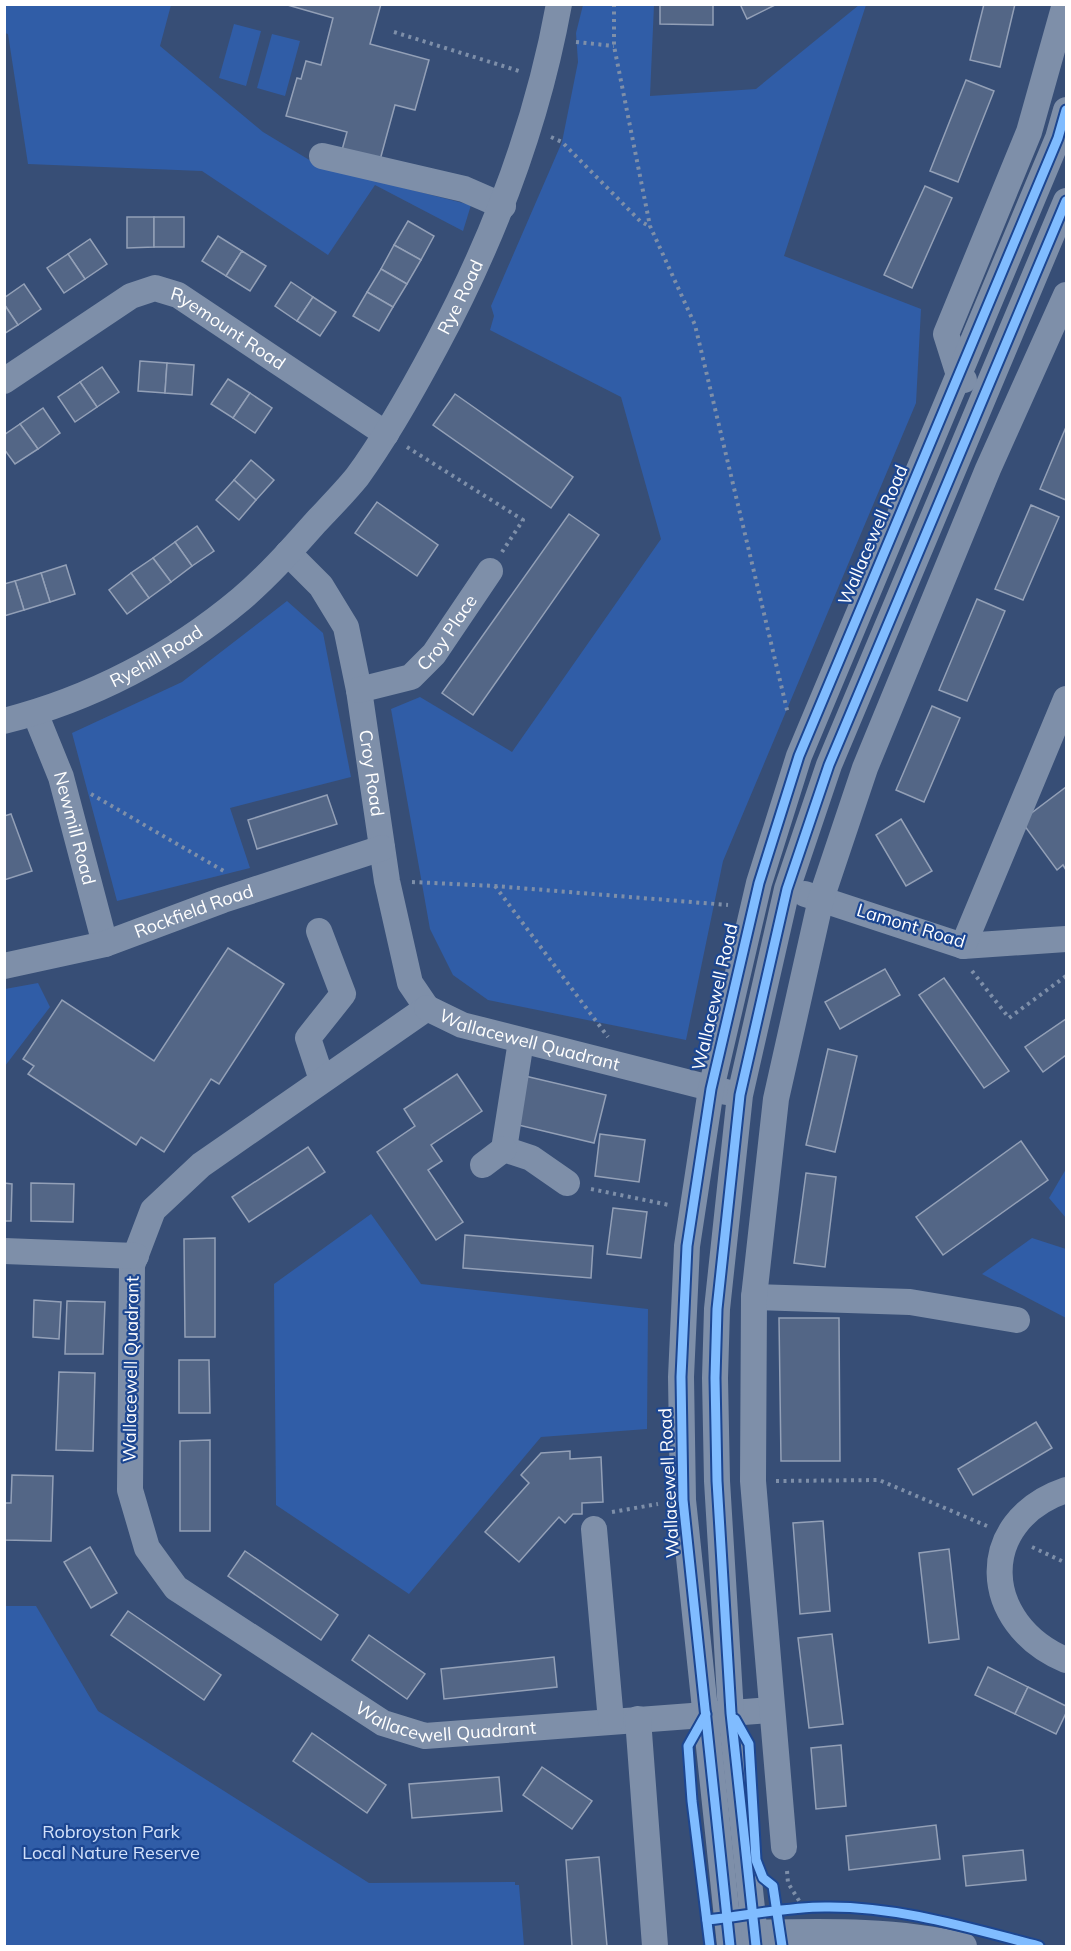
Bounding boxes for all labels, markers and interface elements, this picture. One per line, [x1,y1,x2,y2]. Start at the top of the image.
street label: Rye Road [432,256,488,338]
street label: Ryemount Road [168,281,290,375]
street label: Wallacewell Road [833,461,912,608]
street label: Croy Place [412,590,482,675]
street label: Ryehill Road [106,620,207,692]
street label: Croy Road [354,728,389,818]
street label: Newmill Road [49,769,101,887]
street label: Rockfield Road [131,879,256,943]
street label: Lamont Road [854,898,968,953]
street label: Wallacewell Road [686,921,743,1073]
street label: Wallacewell Quadrant [436,1004,622,1076]
street label: Wallacewell Quadrant [117,1276,144,1462]
street label: Wallacewell Road [653,1407,684,1559]
street label: Wallacewell Quadrant [351,1696,537,1748]
park label: Robroyston Park Local Nature Reserve [22,1820,200,1864]

